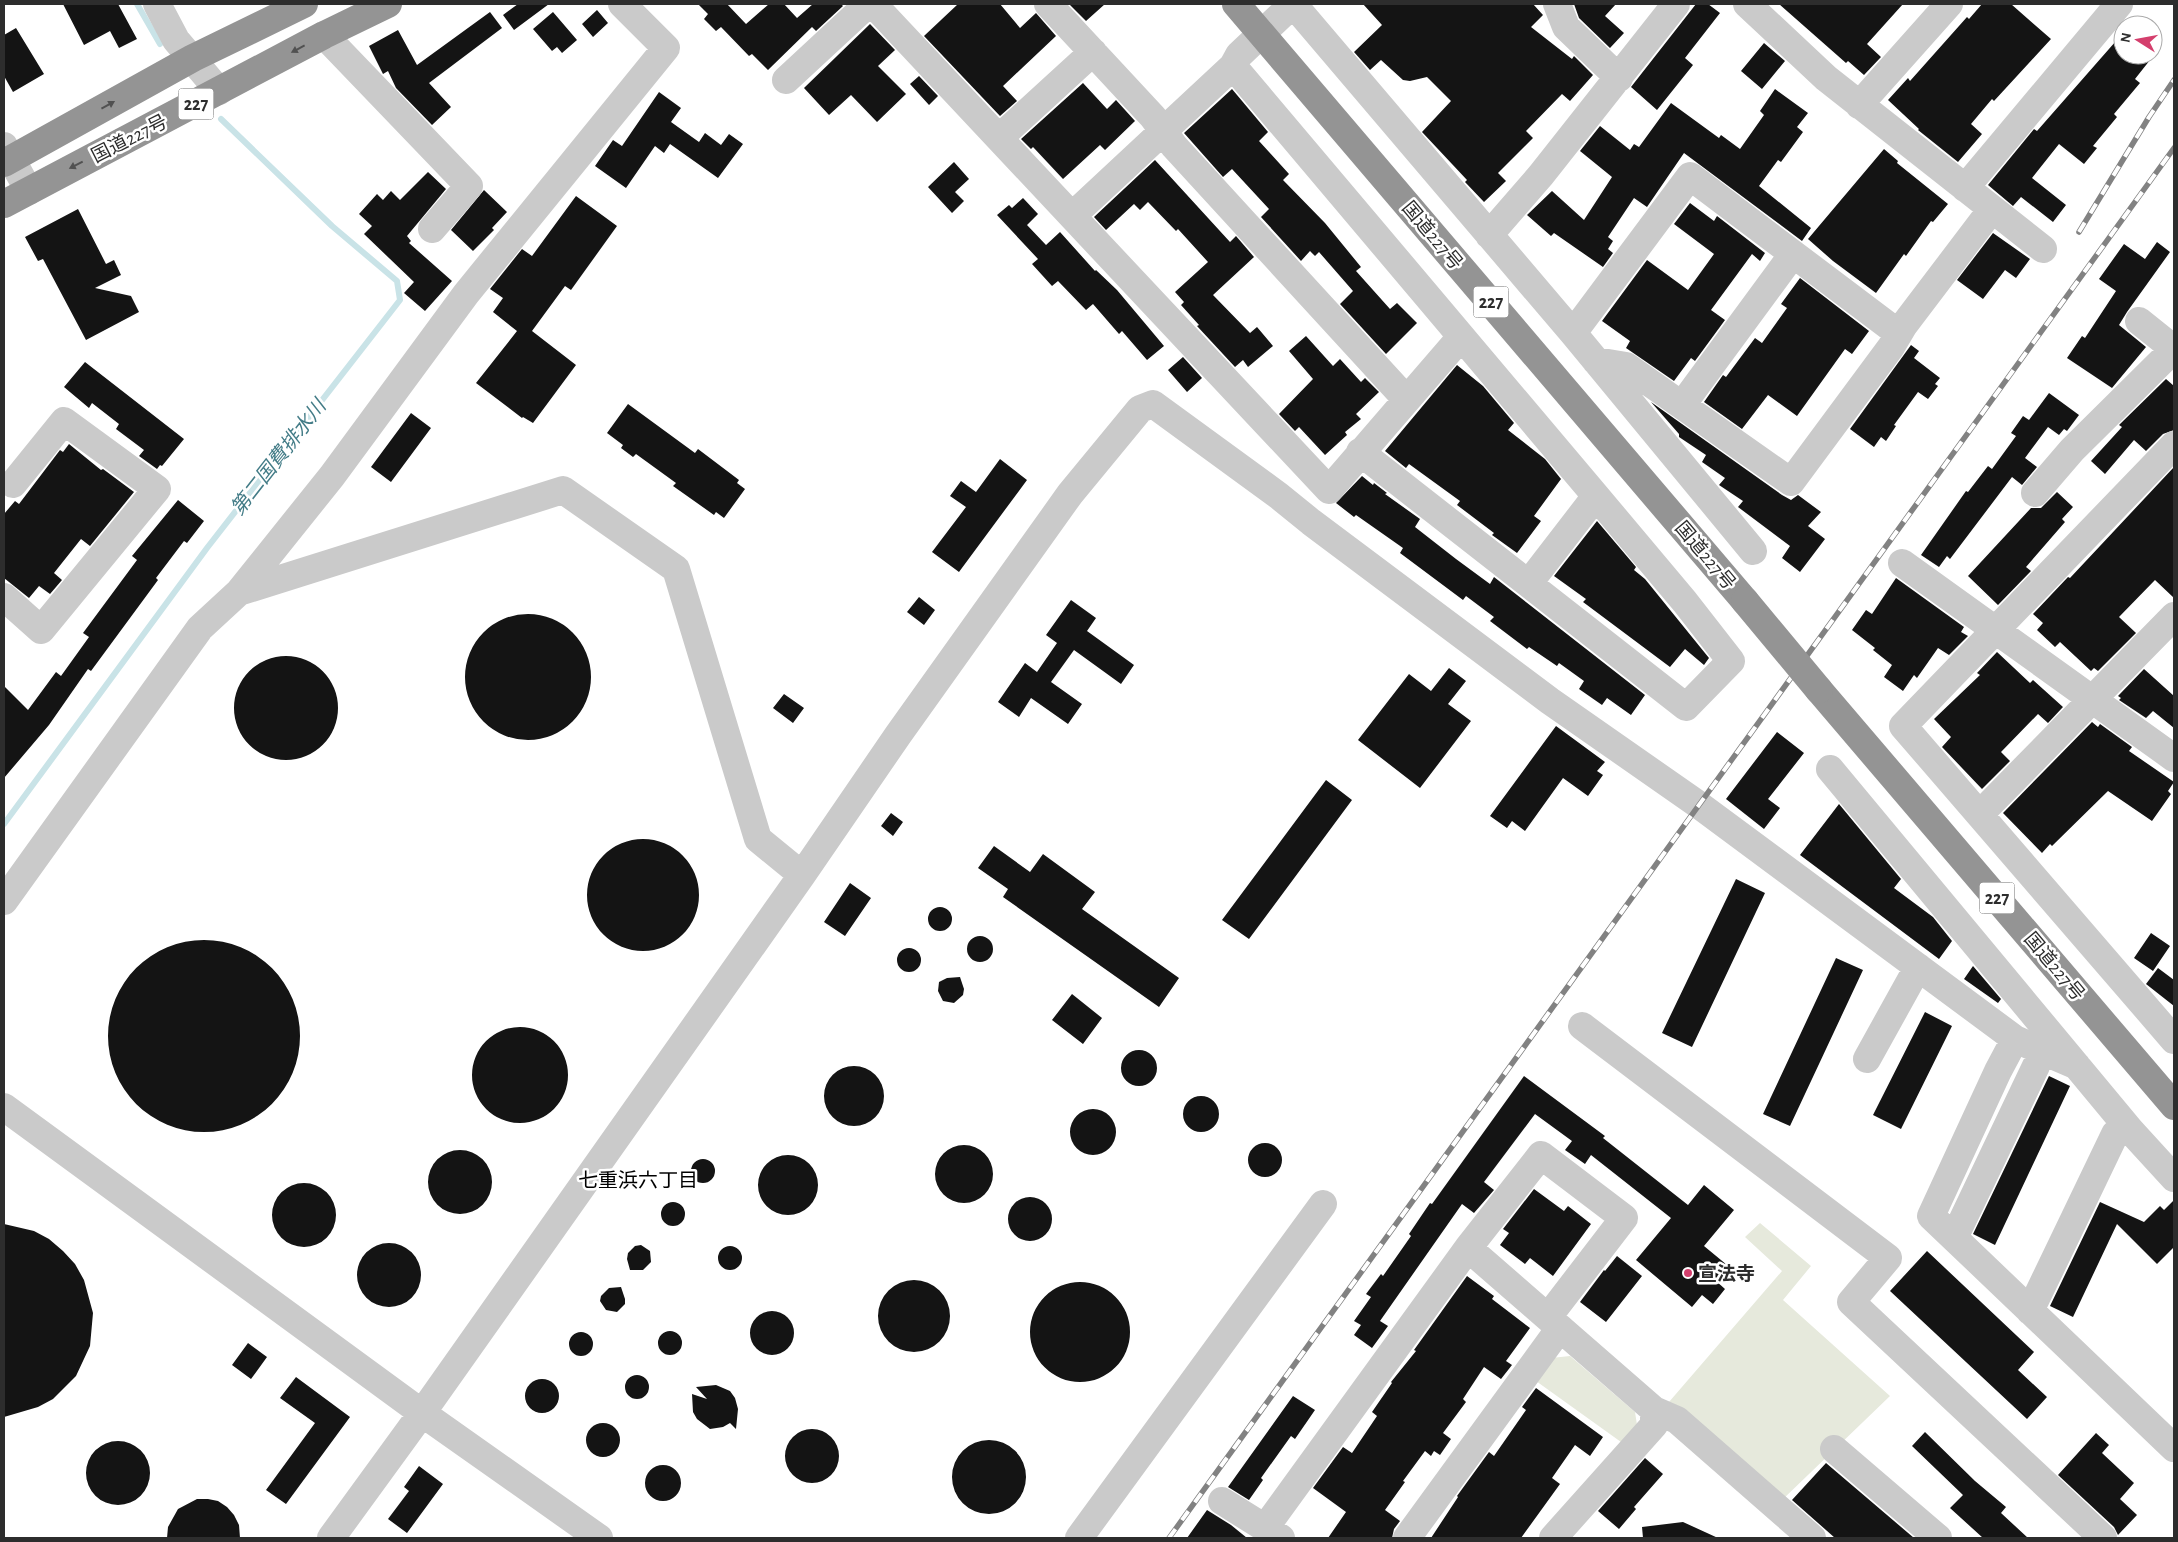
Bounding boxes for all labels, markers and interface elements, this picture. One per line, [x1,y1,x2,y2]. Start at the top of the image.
north arrow [2113,15,2163,65]
text: N [2118,32,2134,44]
one-way arrow [291,45,305,53]
road number: 227 [178,88,214,120]
one-way arrow [101,101,114,110]
street label: 国道227号 [88,111,171,166]
one-way arrow [69,161,84,169]
street label: 国道227号 [1398,198,1466,274]
road number: 227 [1474,286,1508,318]
water label: 第二国費排水川 [227,394,331,519]
street label: 国道227号 [1671,518,1739,594]
road number: 227 [1980,882,2014,914]
street label: 国道227号 [2020,929,2088,1005]
district label: 七重浜六丁目 [578,1170,698,1191]
place label: 宣法寺 [1698,1264,1755,1284]
marker: 宣法寺 [1682,1267,1694,1279]

